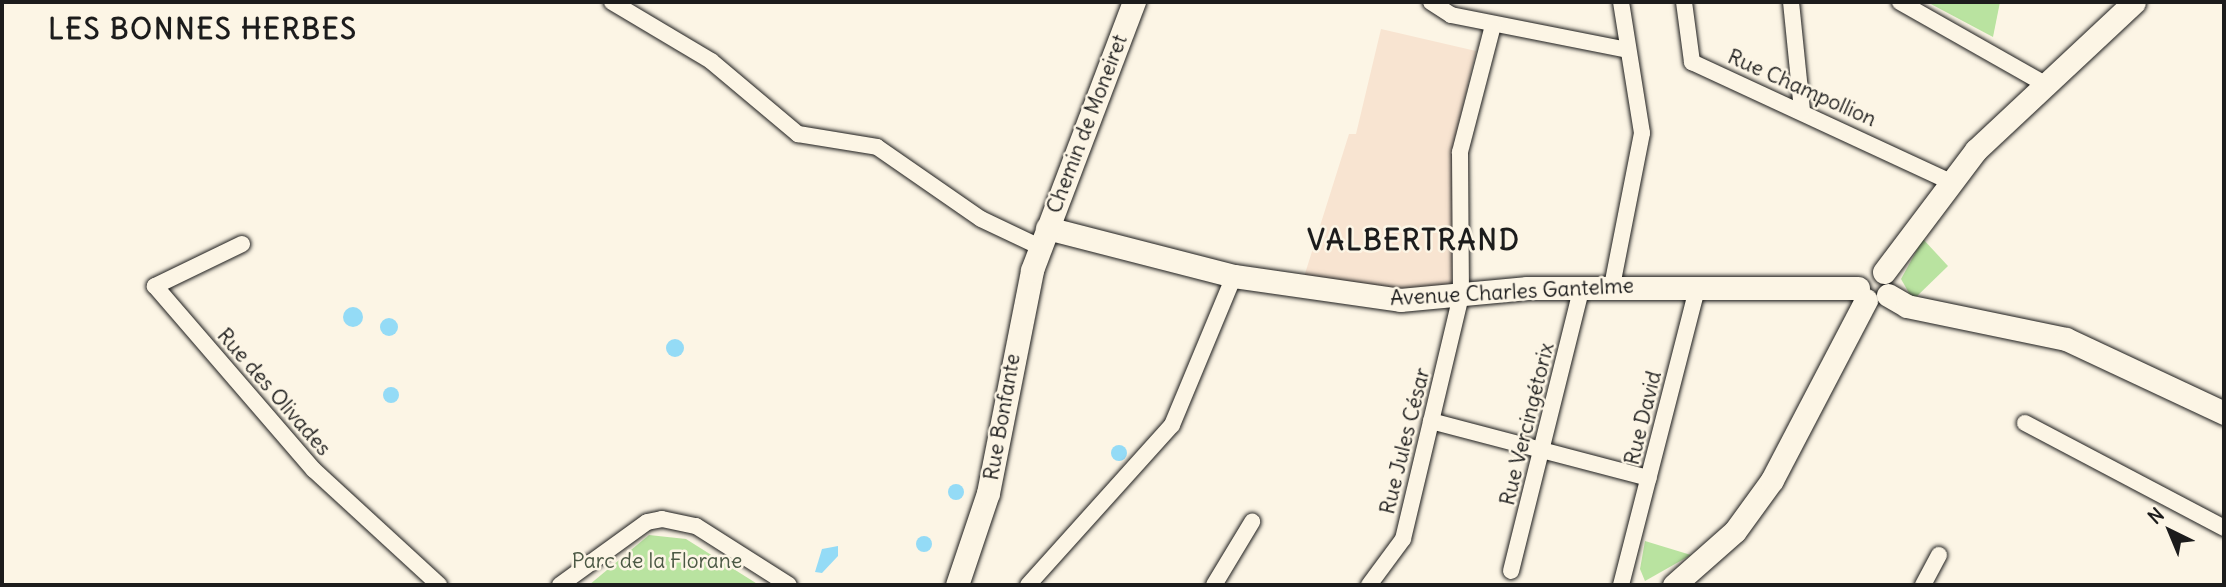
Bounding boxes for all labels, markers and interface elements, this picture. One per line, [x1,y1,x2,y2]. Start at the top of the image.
district label: LES BONNES HERBES [50,12,356,46]
street label: Chemin de Moneiret [1041,31,1133,217]
street label: Rue Champollion [1724,44,1880,132]
district label: VALBERTRAND [1309,223,1519,257]
street label: Avenue Charles Gantelme [1389,273,1635,311]
street label: Rue des Olivades [212,323,336,461]
street label: Rue Vercingétorix [1495,340,1559,508]
street label: Rue Bonfante [978,352,1026,482]
street label: Rue Jules César [1375,365,1435,517]
street label: Rue David [1619,368,1667,468]
north arrow [2135,496,2205,566]
text: N [2143,502,2169,529]
park label: Parc de la Florane [572,548,742,574]

